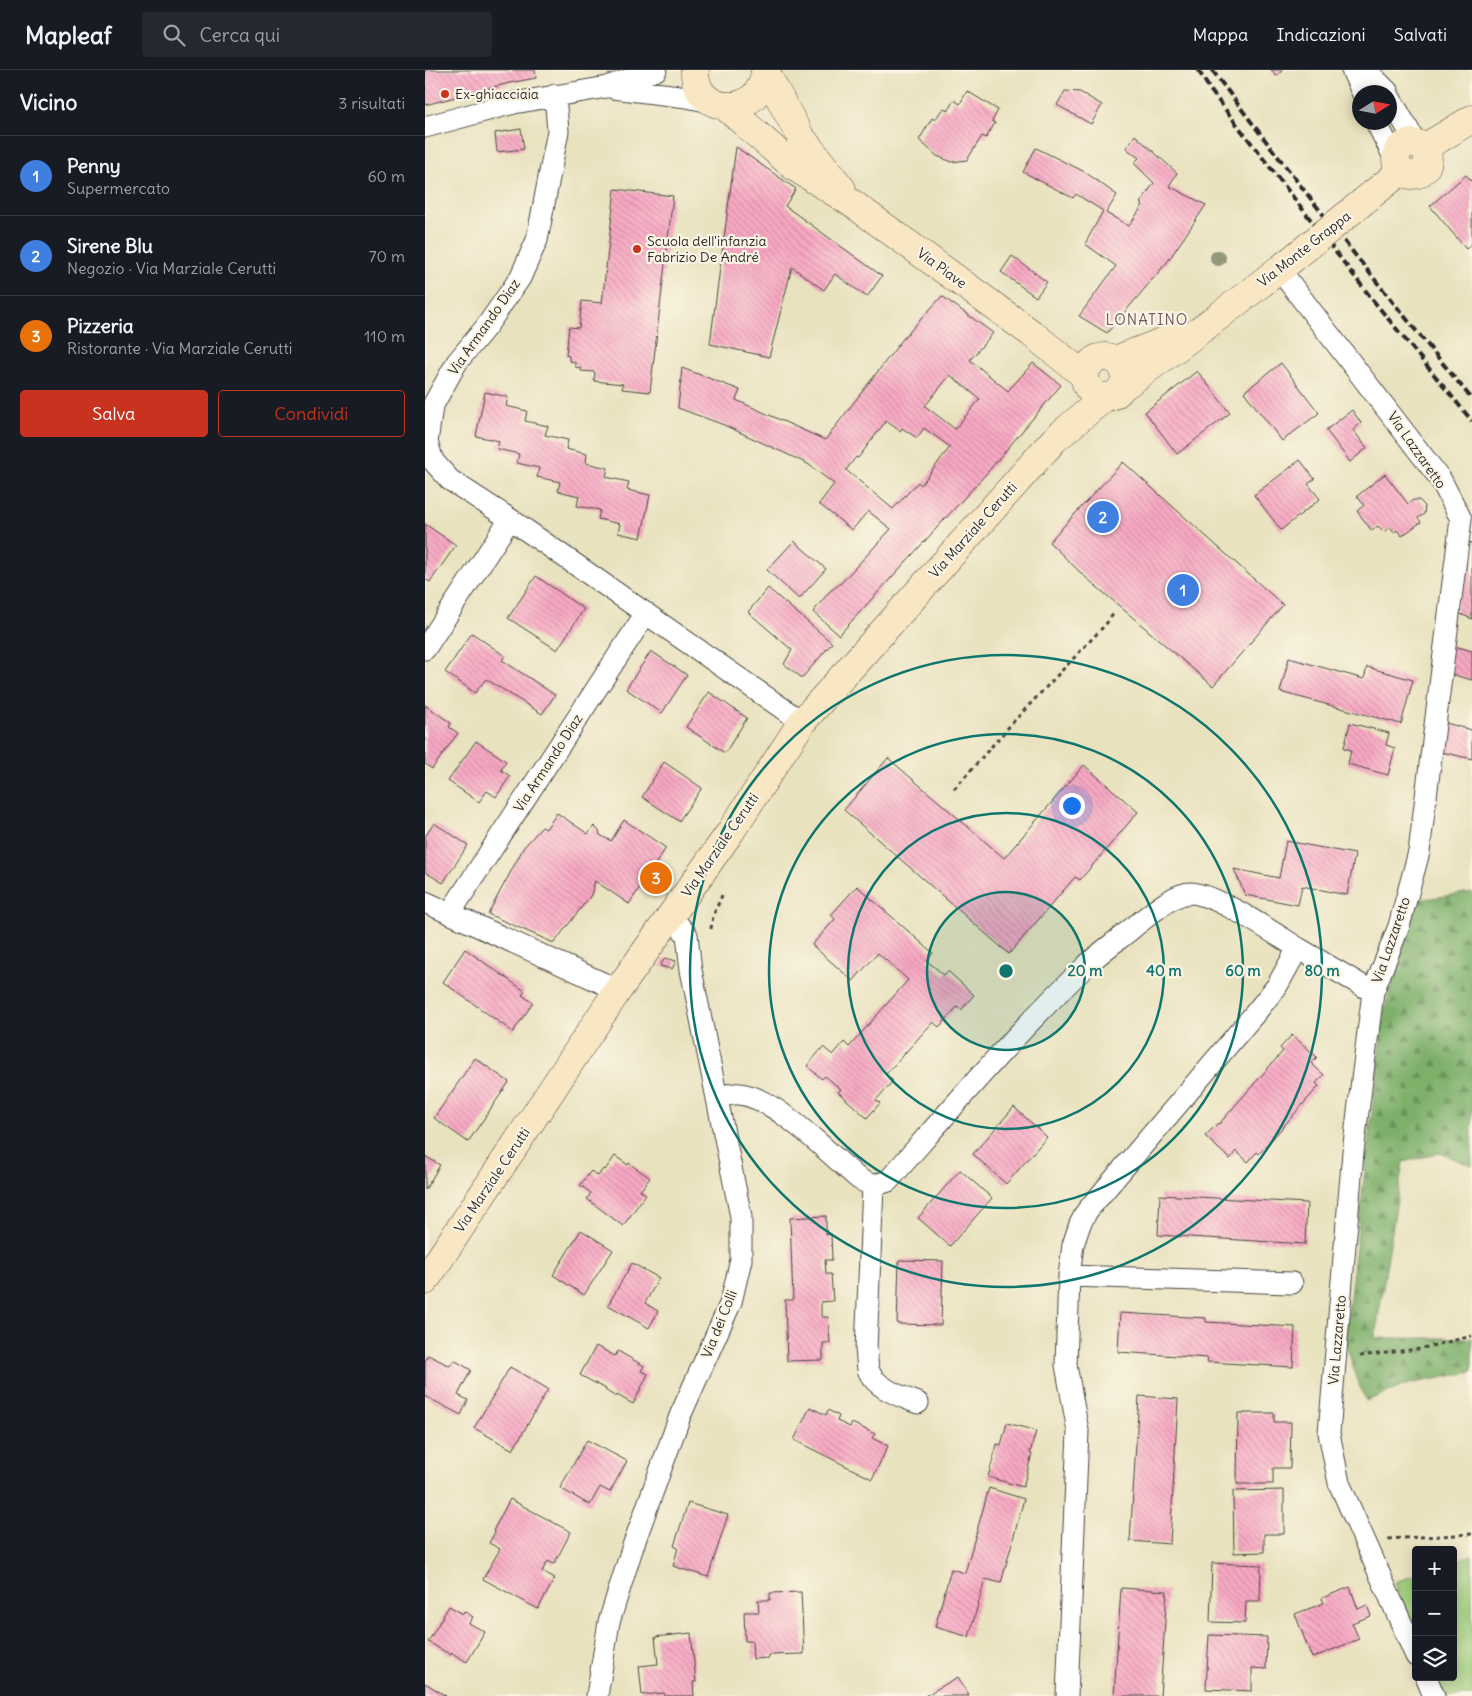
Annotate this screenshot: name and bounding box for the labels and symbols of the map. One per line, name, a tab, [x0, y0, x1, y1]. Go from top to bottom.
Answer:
place label: Ex-ghiacciaia	[455, 85, 539, 103]
north arrow	[1352, 85, 1397, 130]
marker: Ex-ghiacciaia	[439, 88, 451, 100]
street label: Via Monte Grappa	[1254, 207, 1354, 291]
place label: Scuola dell'infanzia Fabrizio De André	[647, 232, 766, 266]
marker: Scuola dell'infanzia Fabrizio De André	[631, 243, 643, 255]
street label: Via Piave	[914, 244, 970, 292]
street label: Via Armando Diaz	[444, 275, 524, 379]
district label: LONATINO	[1106, 310, 1188, 329]
street label: Via Lazzaretto	[1384, 408, 1450, 492]
street label: Via Marziale Cerutti	[925, 478, 1021, 582]
pin: 2	[1087, 498, 1119, 536]
pin: 1	[1167, 571, 1199, 609]
street label: Via Armando Diaz	[510, 710, 587, 815]
street label: Via Marziale Cerutti	[677, 790, 763, 900]
your location	[1059, 793, 1085, 819]
pin: 3	[640, 859, 672, 897]
street label: Via Lazzaretto	[1368, 894, 1414, 986]
text: 20 m	[1068, 961, 1102, 980]
text: 40 m	[1146, 961, 1182, 980]
text: 60 m	[1225, 961, 1261, 980]
text: 80 m	[1304, 961, 1340, 980]
centre of rings	[997, 962, 1015, 980]
street label: Via Marziale Cerutti	[450, 1124, 534, 1236]
street label: Via dei Colli	[697, 1287, 741, 1361]
street label: Via Lazzaretto	[1324, 1294, 1350, 1386]

